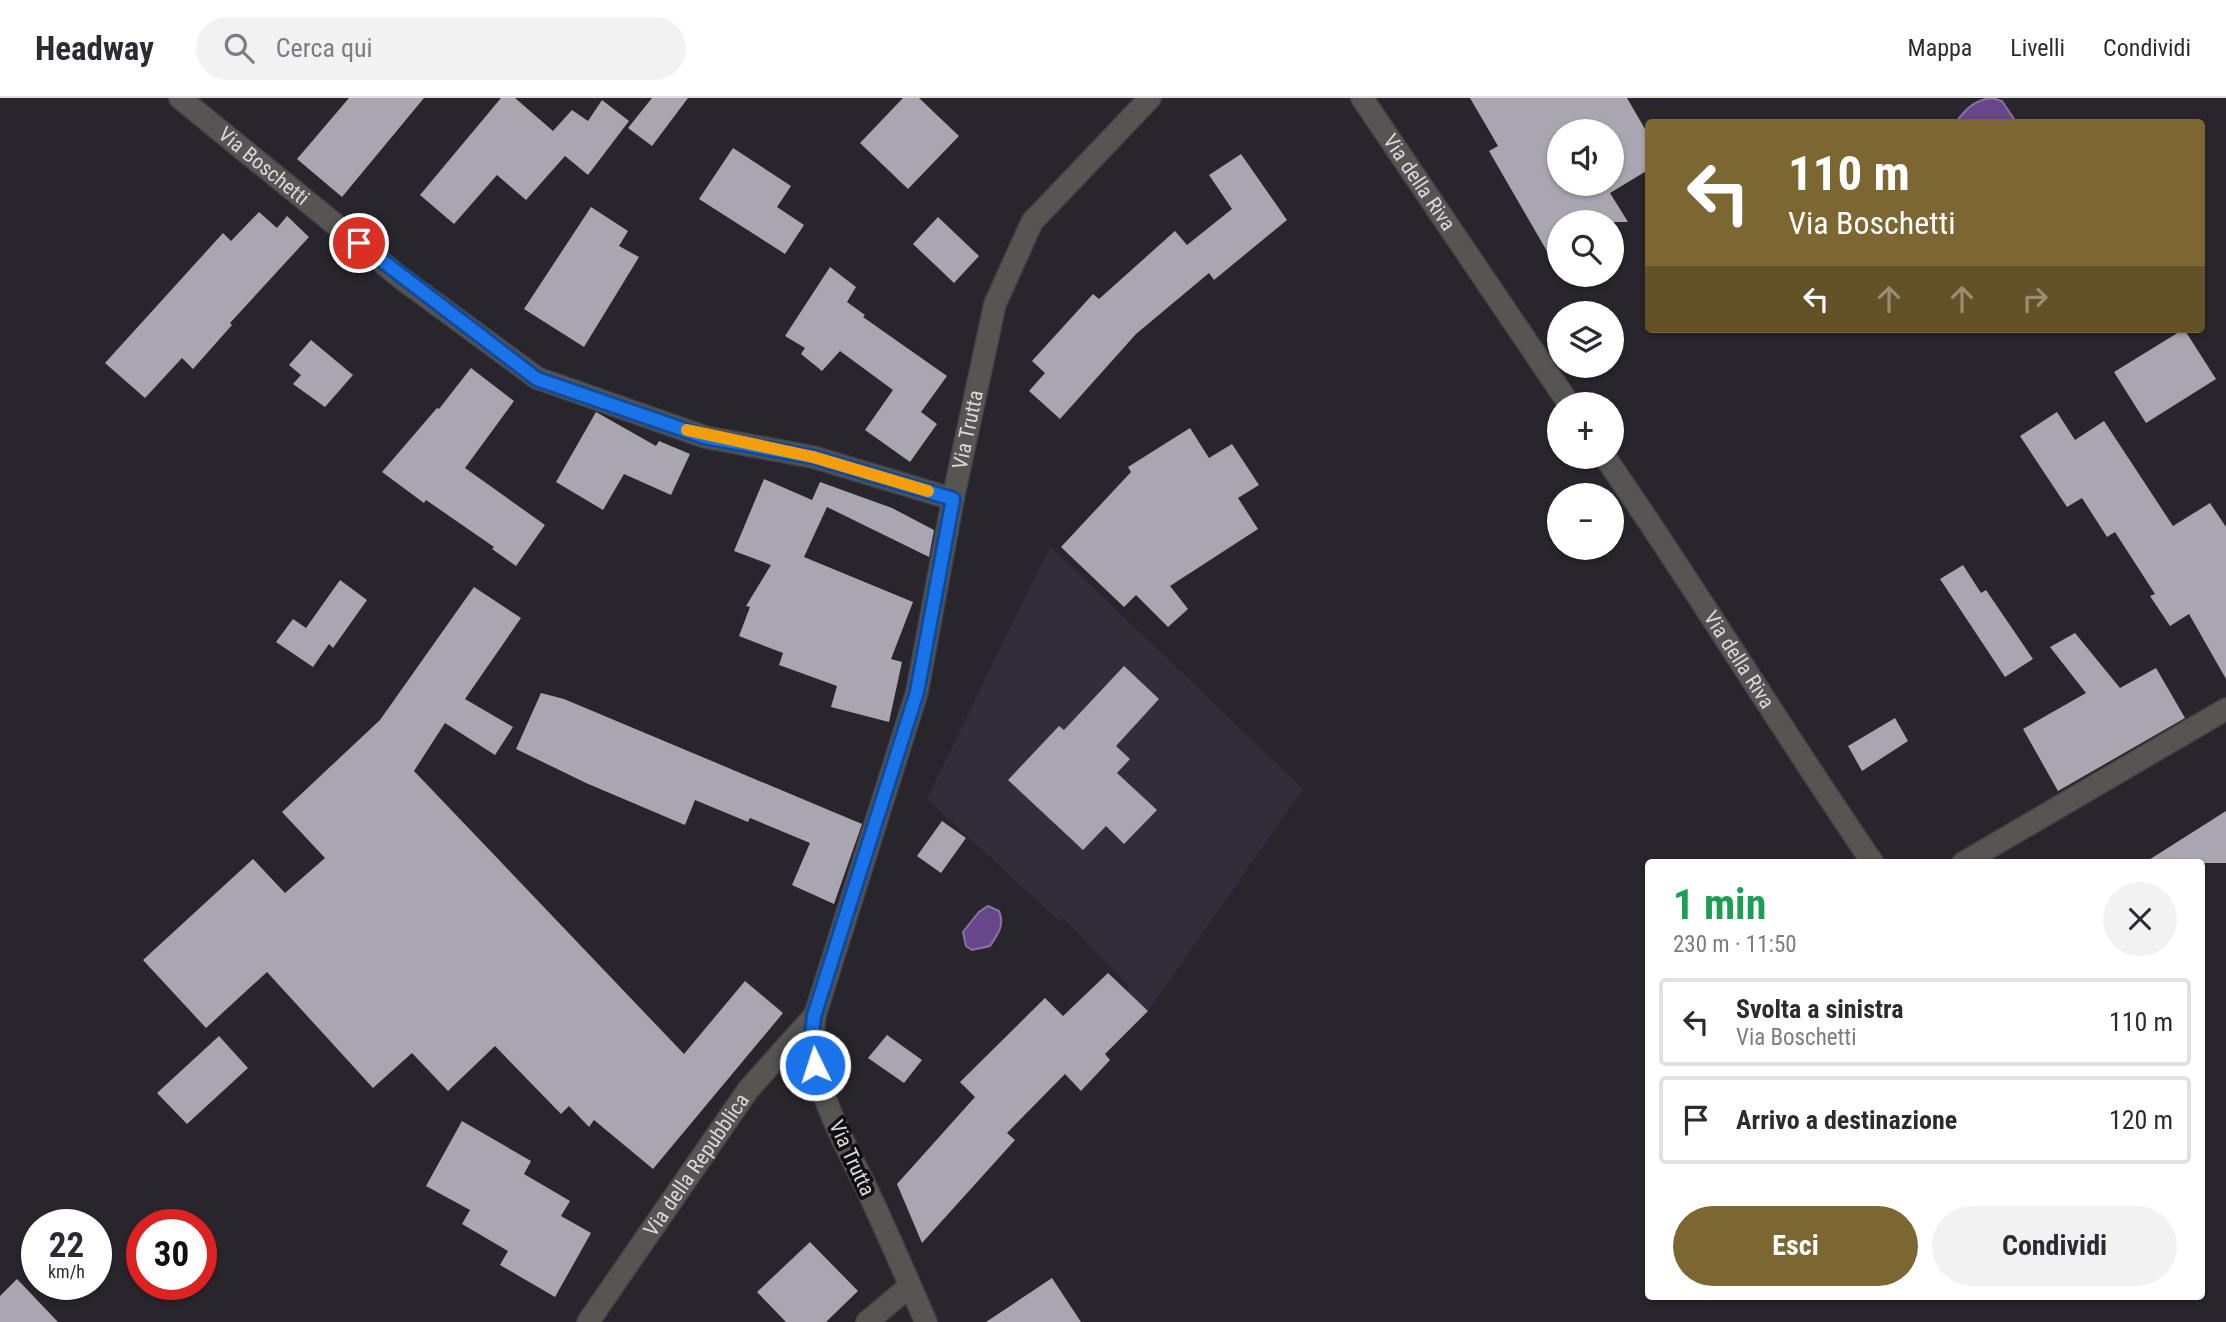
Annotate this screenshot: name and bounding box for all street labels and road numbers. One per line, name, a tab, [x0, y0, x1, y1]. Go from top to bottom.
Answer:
street label: Via Boschetti	[213, 122, 314, 210]
street label: Via della Riva	[1378, 130, 1460, 235]
street label: Via Trutta	[948, 388, 988, 472]
street label: Via della Riva	[1699, 606, 1779, 713]
street label: Via della Repubblica	[639, 1089, 754, 1241]
street label: Via Trutta	[824, 1117, 880, 1199]

